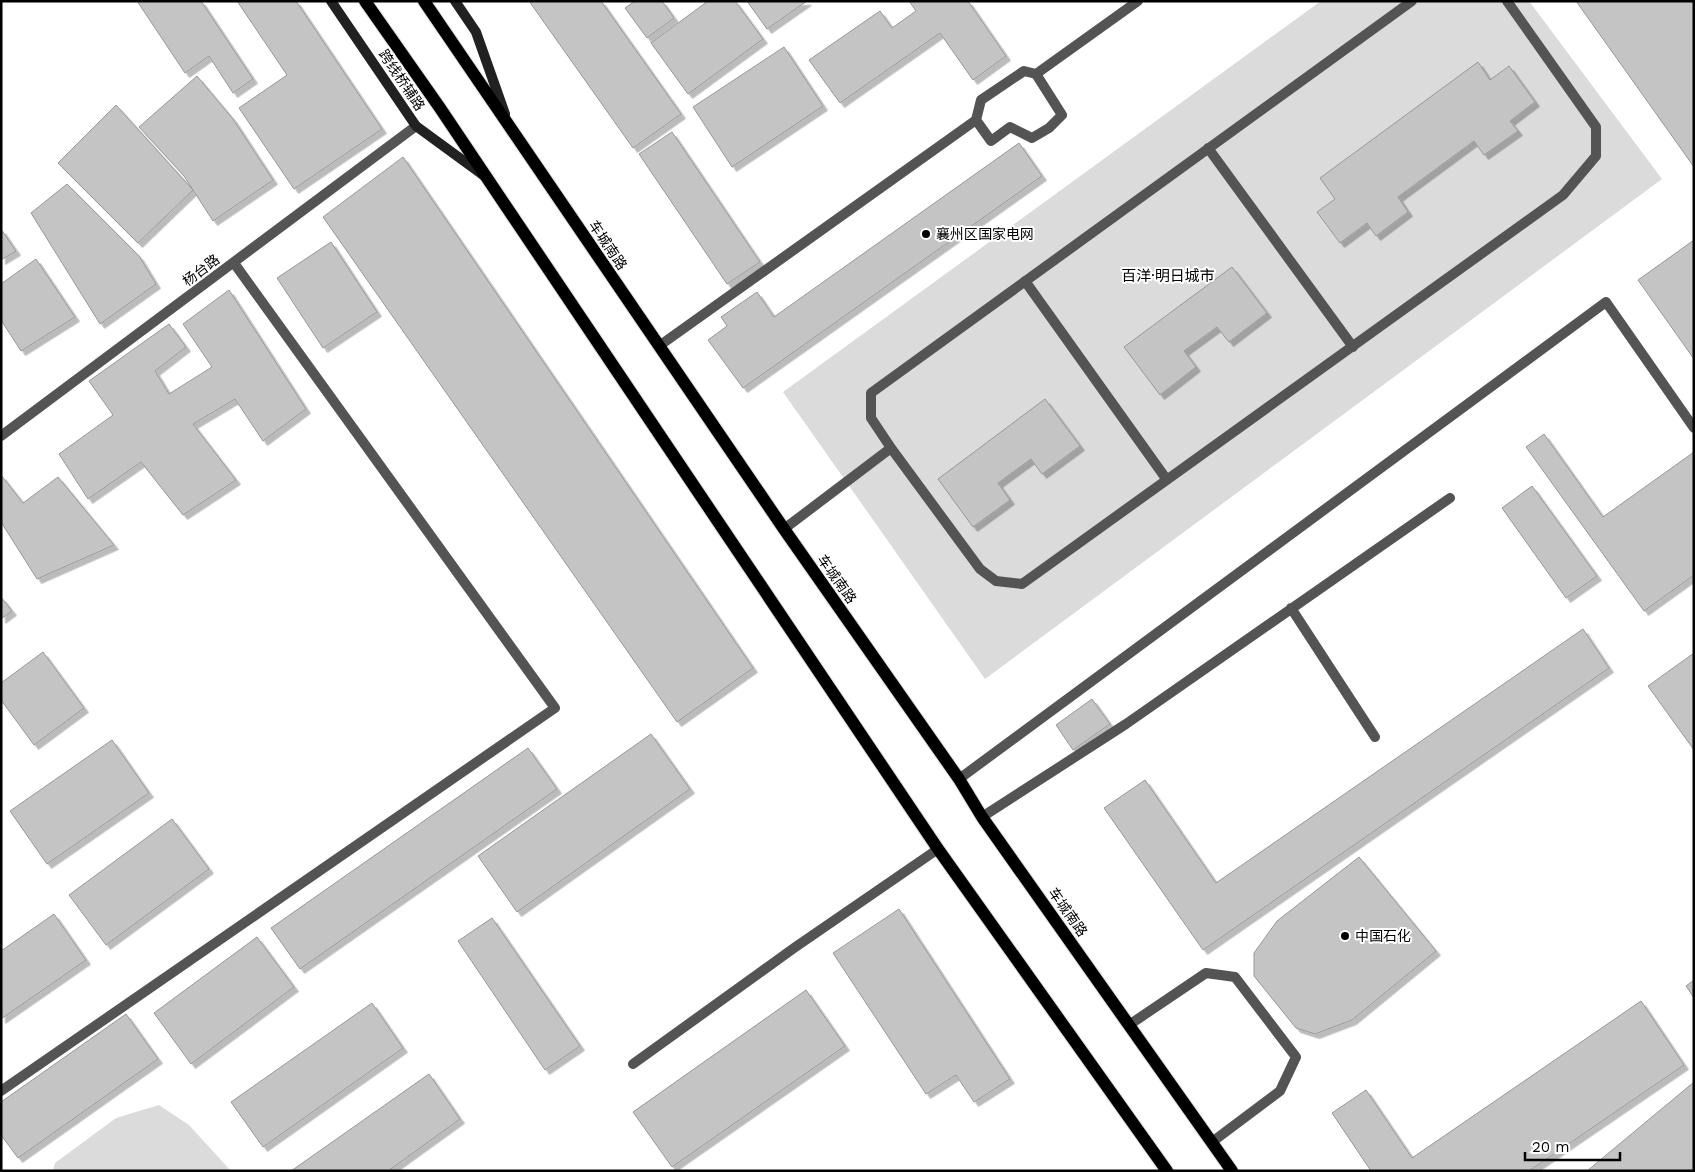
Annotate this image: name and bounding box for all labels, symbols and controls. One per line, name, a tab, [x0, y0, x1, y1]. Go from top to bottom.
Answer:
street label: 跨线桥辅路	[376, 47, 428, 113]
street label: 车城南路	[586, 217, 630, 273]
place label: 襄州区国家电网	[936, 226, 1034, 242]
marker: 襄州区国家电网	[920, 228, 932, 240]
street label: 杨台路	[179, 251, 223, 289]
district label: 百洋·明日城市	[1121, 267, 1215, 285]
street label: 车城南路	[814, 551, 860, 607]
street label: 车城南路	[1045, 884, 1091, 940]
place label: 中国石化	[1355, 928, 1411, 944]
marker: 中国石化	[1339, 930, 1351, 942]
scale bar	[1525, 1130, 1620, 1162]
text: 20 m	[1532, 1138, 1570, 1156]

